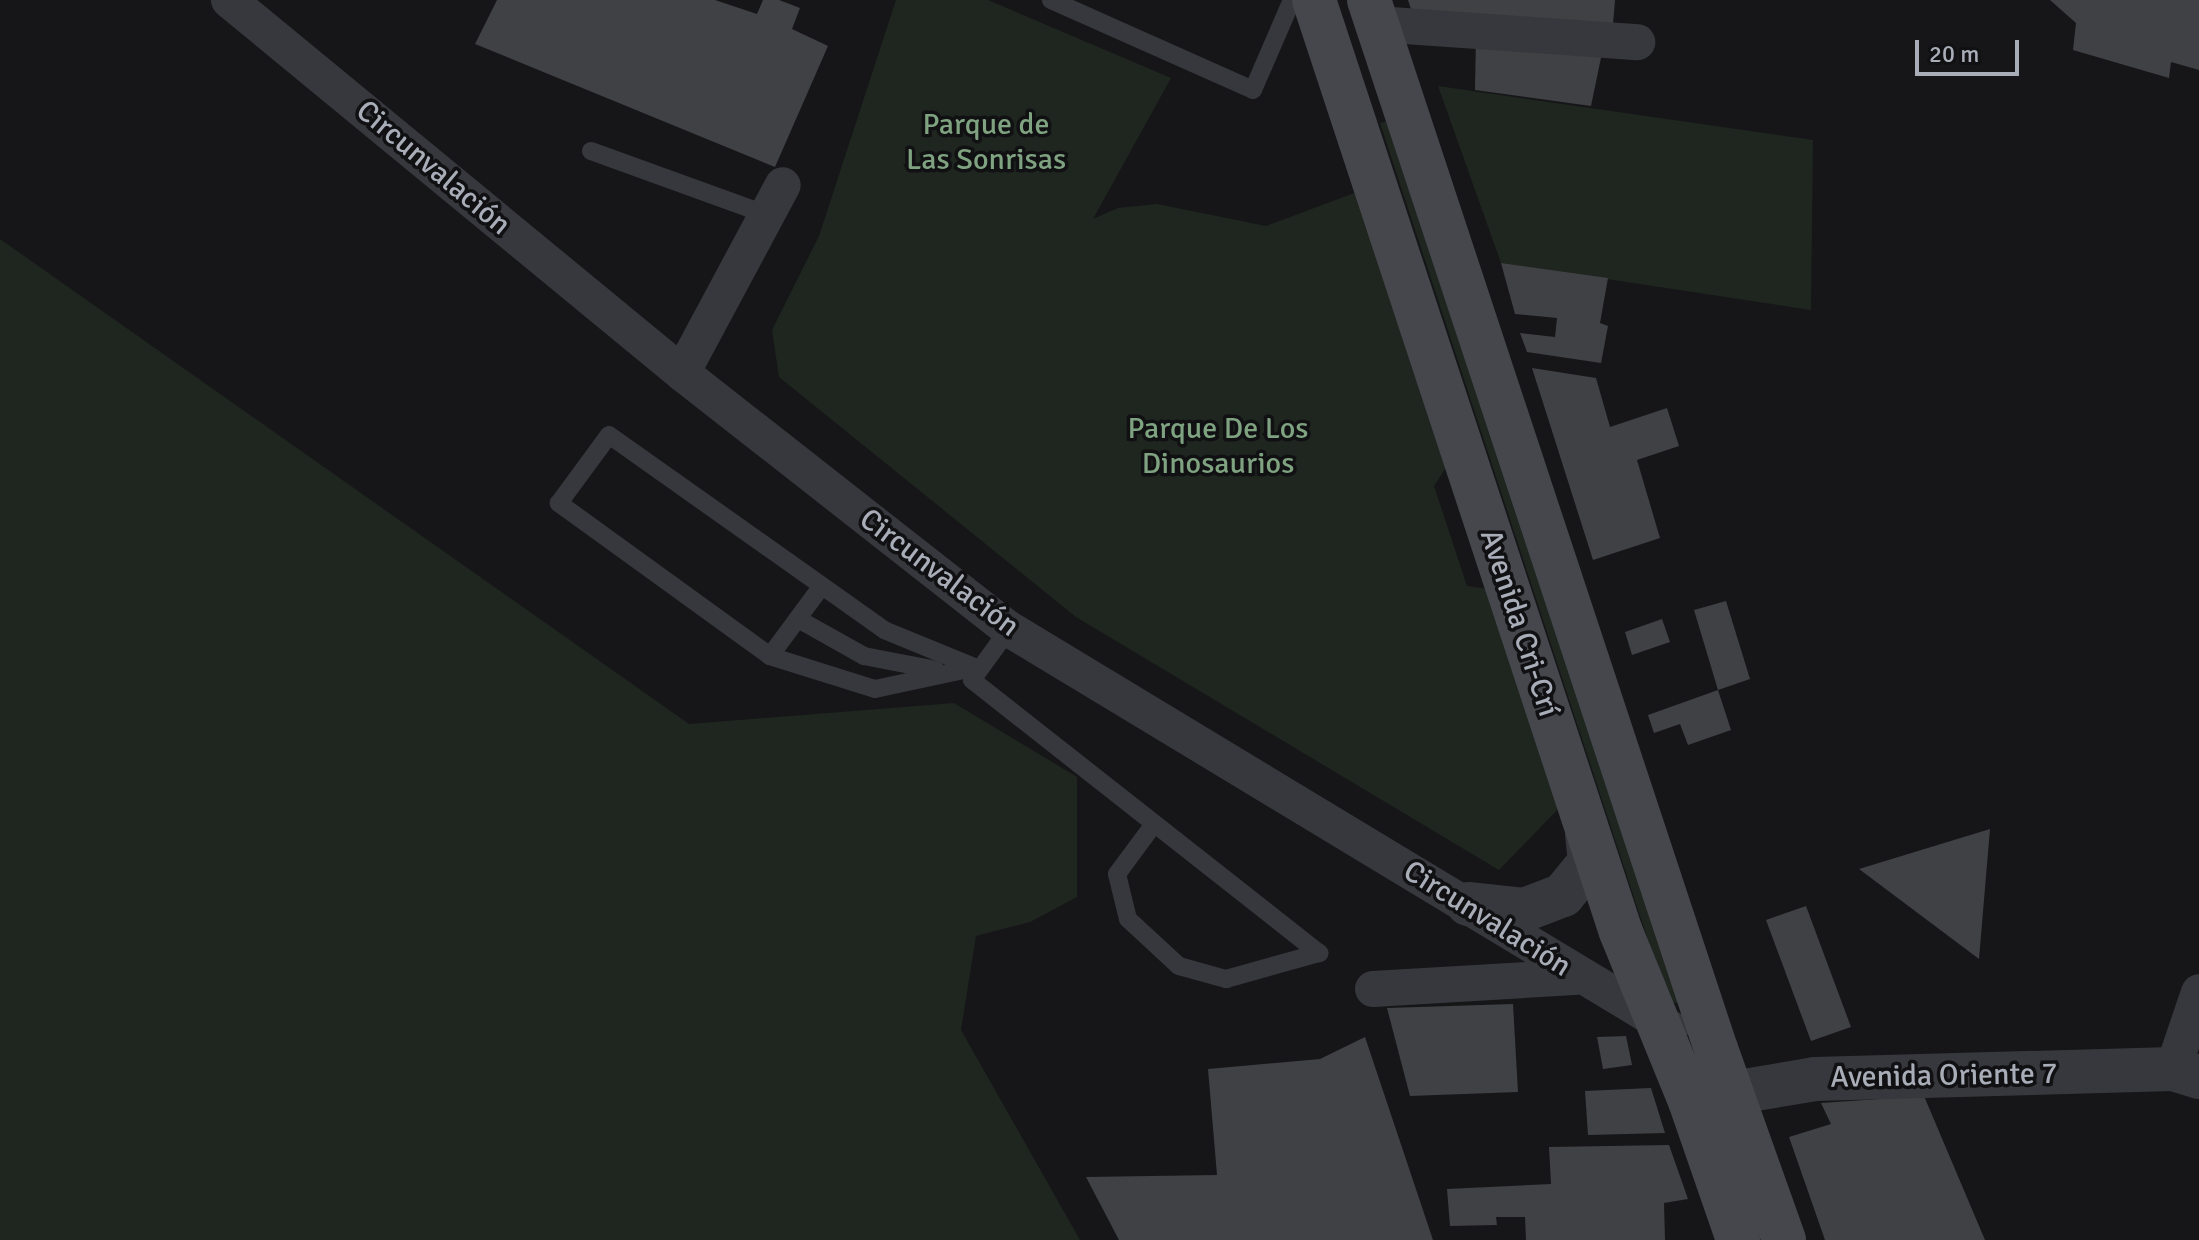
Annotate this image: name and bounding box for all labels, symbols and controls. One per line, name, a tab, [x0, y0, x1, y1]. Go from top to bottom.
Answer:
scale bar	[1919, 24, 2023, 74]
text: 20 m	[1929, 39, 1979, 69]
street label: Circunvalación	[348, 93, 518, 243]
park label: Parque de Las Sonrisas	[906, 107, 1066, 178]
park label: Parque De Los Dinosaurios	[1128, 411, 1308, 482]
street label: Circunvalación	[852, 501, 1026, 645]
street label: Avenida Cri-Crí	[1472, 525, 1566, 721]
street label: Circunvalación	[1397, 853, 1577, 985]
street label: Avenida Oriente 7	[1830, 1056, 2058, 1096]

